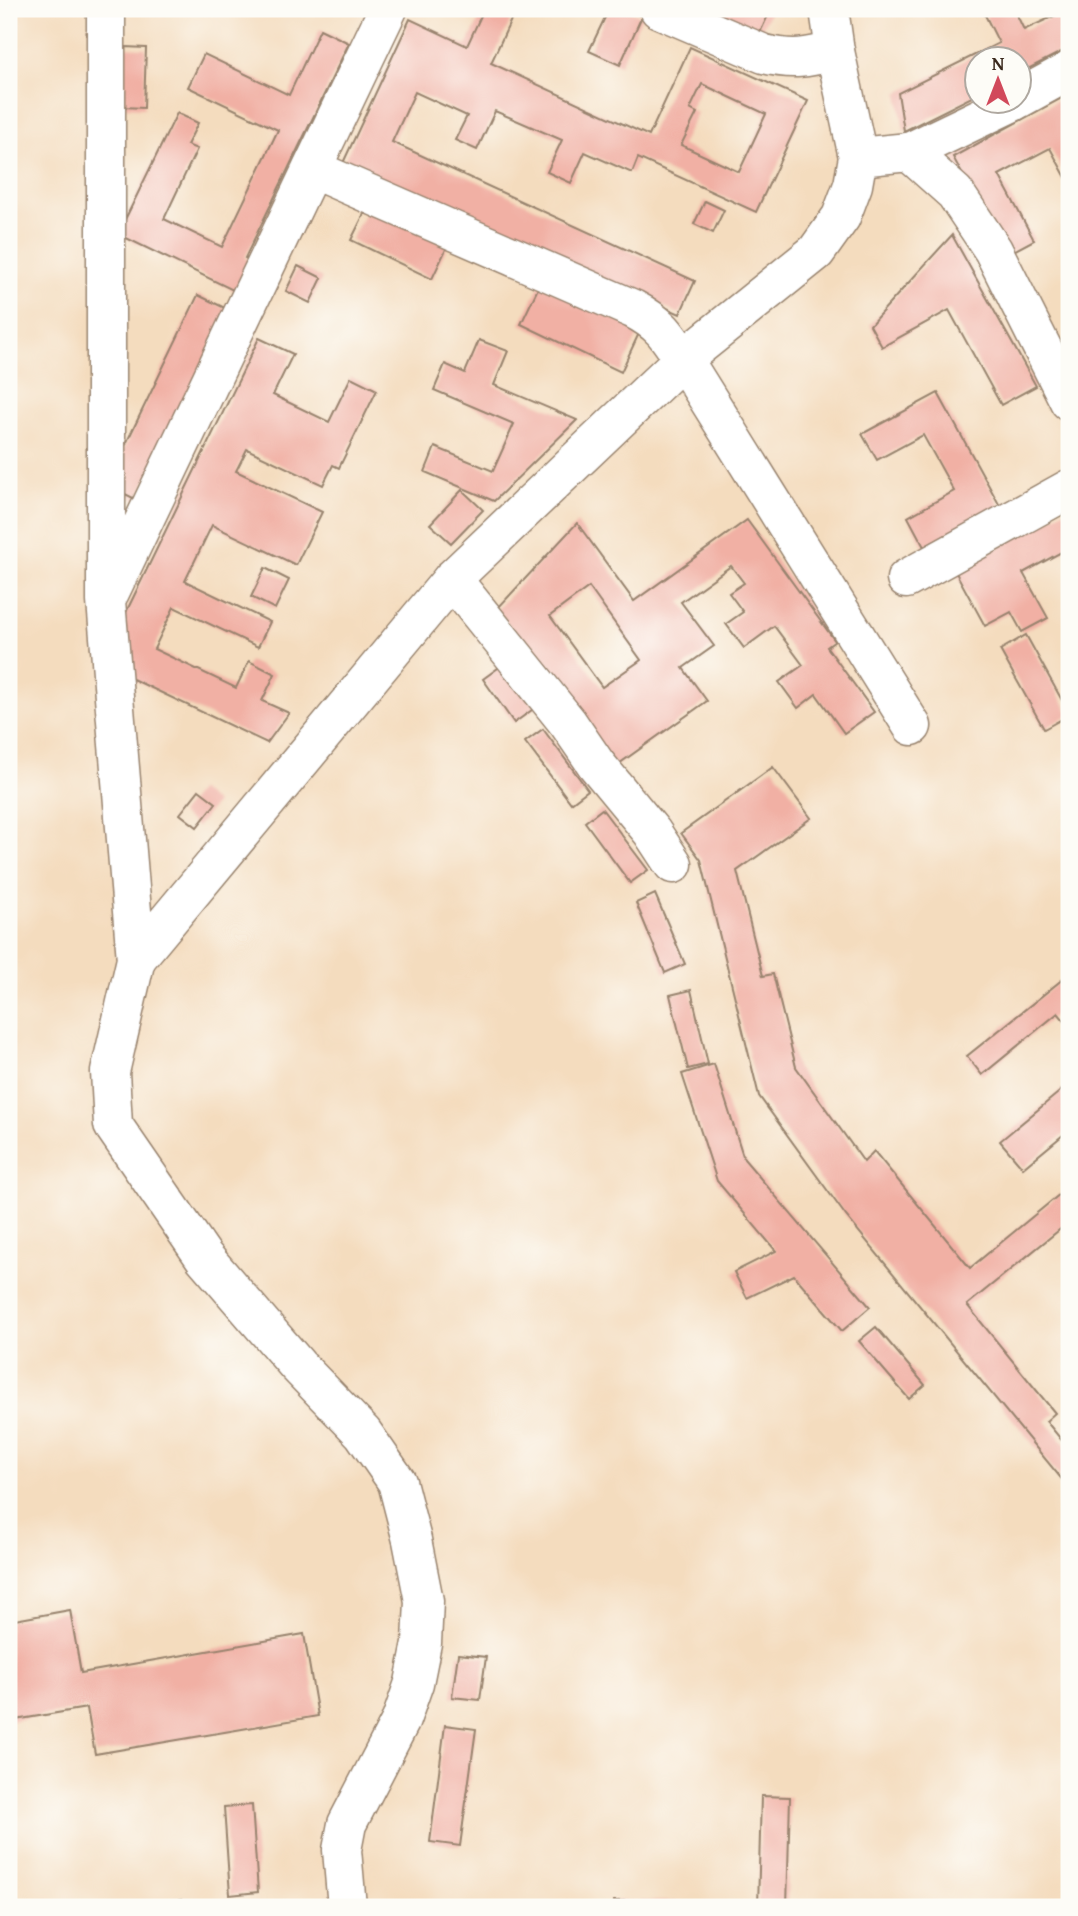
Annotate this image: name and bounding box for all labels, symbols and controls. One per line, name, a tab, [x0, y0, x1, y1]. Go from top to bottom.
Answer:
north arrow	[962, 46, 1032, 116]
text: N	[992, 49, 1005, 77]

